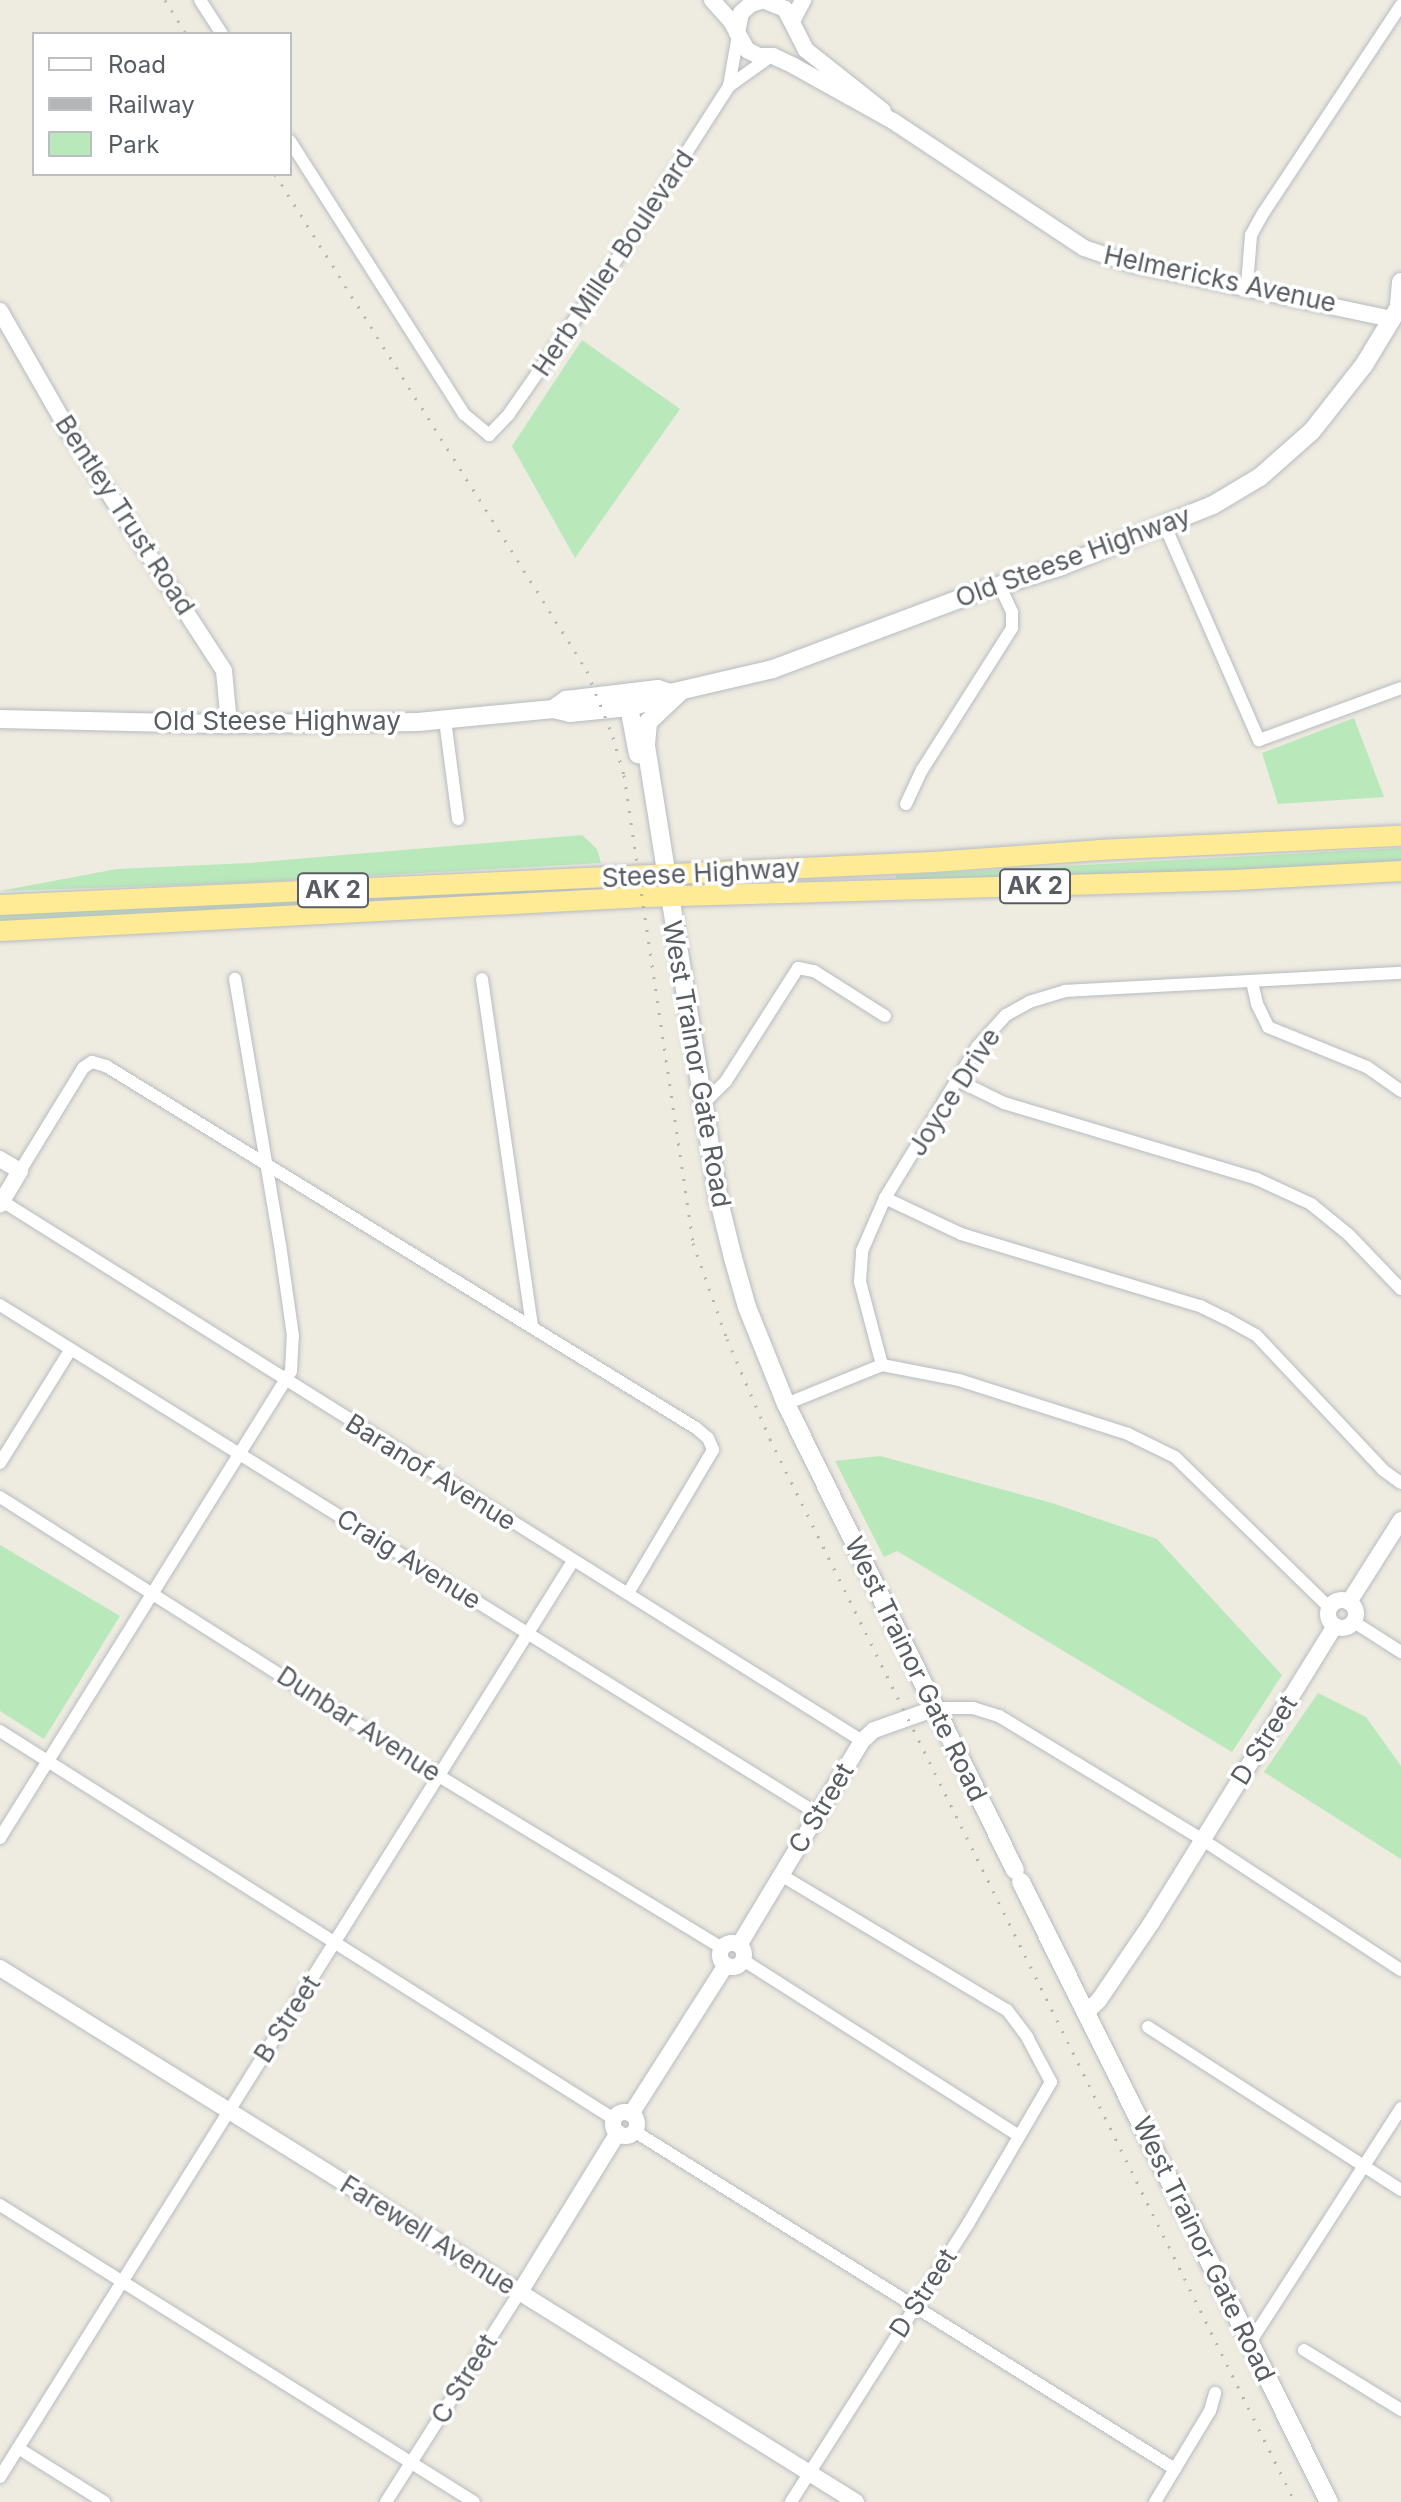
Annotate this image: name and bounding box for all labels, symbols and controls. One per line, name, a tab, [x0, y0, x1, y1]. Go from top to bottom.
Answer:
legend	[32, 32, 292, 176]
text: Road	[108, 50, 166, 79]
text: Railway	[108, 90, 195, 119]
text: Park	[108, 130, 159, 159]
street label: Herb Miller Boulevard	[526, 144, 700, 382]
street label: Helmericks Avenue	[1101, 239, 1339, 319]
street label: Bentley Trust Road	[49, 409, 201, 621]
street label: Old Steese Highway	[951, 500, 1195, 614]
street label: Old Steese Highway	[153, 705, 401, 737]
street label: Steese Highway	[601, 852, 801, 894]
road number: AK 2	[999, 866, 1071, 906]
road number: AK 2	[297, 870, 369, 910]
street label: West Trainor Gate Road	[656, 918, 738, 1210]
street label: Joyce Drive	[901, 1022, 1007, 1162]
street label: Baranof Avenue	[340, 1407, 522, 1537]
street label: Craig Avenue	[331, 1502, 487, 1616]
street label: West Trainor Gate Road	[838, 1532, 994, 1806]
street label: Dunbar Avenue	[271, 1660, 447, 1788]
street label: D Street	[1224, 1690, 1304, 1790]
street label: C Street	[782, 1757, 860, 1859]
street label: B Street	[247, 1970, 327, 2068]
street label: West Trainor Gate Road	[1126, 2112, 1282, 2386]
street label: Farewell Avenue	[335, 2169, 521, 2301]
street label: D Street	[883, 2243, 963, 2343]
street label: C Street	[424, 2328, 504, 2430]

